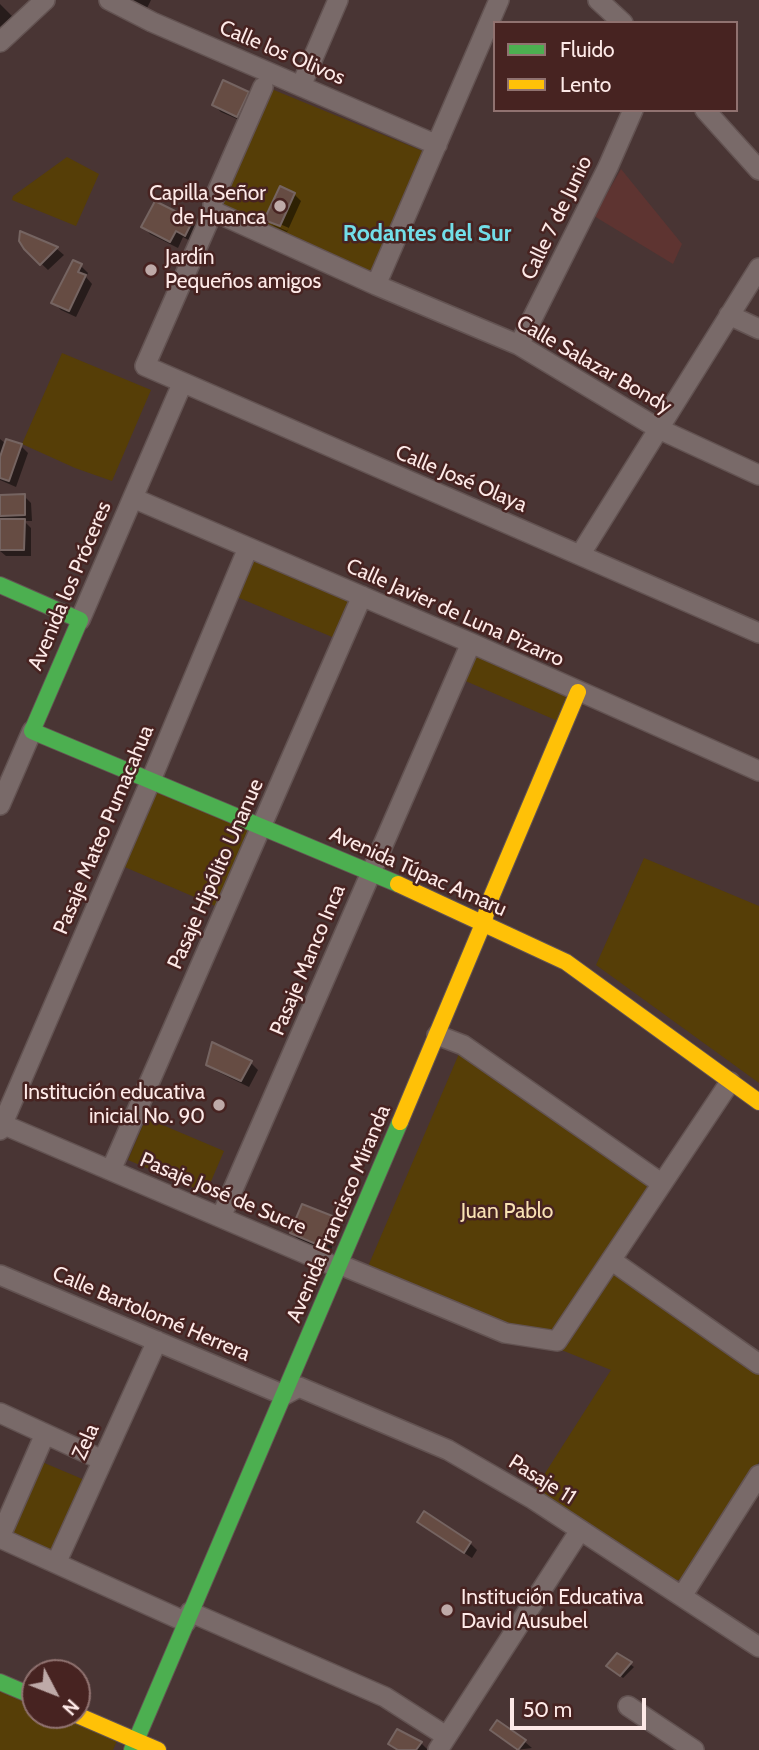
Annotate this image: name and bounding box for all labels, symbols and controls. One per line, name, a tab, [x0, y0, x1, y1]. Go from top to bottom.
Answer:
street label: Calle los Olivos	[215, 15, 349, 91]
legend	[493, 21, 738, 112]
text: Fluido	[560, 37, 615, 62]
text: Lento	[560, 72, 611, 97]
street label: Calle 7 de Junio	[516, 152, 598, 284]
place label: Capilla Señor de Huanca	[149, 181, 266, 231]
marker: Capilla Señor de Huanca	[272, 198, 288, 214]
district label: Rodantes del Sur	[343, 220, 511, 248]
place label: Jardín Pequeños amigos	[165, 245, 321, 295]
marker: Jardín Pequeños amigos	[143, 262, 159, 278]
street label: Calle Salazar Bondy	[512, 310, 676, 420]
street label: Calle José Olaya	[392, 440, 530, 518]
street label: Avenida los Próceres	[23, 498, 117, 674]
street label: Calle Javier de Luna Pizarro	[342, 554, 568, 672]
street label: Pasaje Mateo Pumacahua	[48, 722, 160, 938]
street label: Pasaje Hipólito Unanue	[163, 775, 269, 973]
street label: Avenida Túpac Amaru	[326, 822, 510, 922]
street label: Pasaje Manco Inca	[265, 881, 351, 1039]
place label: Institución educativa inicial No. 90	[23, 1080, 205, 1130]
marker: Institución educativa inicial No. 90	[211, 1097, 227, 1113]
street label: Avenida Francisco Miranda	[282, 1101, 396, 1327]
street label: Pasaje José de Sucre	[136, 1148, 310, 1240]
park label: Juan Pablo	[461, 1199, 553, 1225]
street label: Calle Bartolomé Herrera	[49, 1261, 253, 1367]
street label: Zela	[67, 1420, 105, 1464]
street label: Pasaje 11	[504, 1450, 580, 1510]
place label: Institución Educativa David Ausubel	[461, 1585, 643, 1635]
marker: Institución Educativa David Ausubel	[439, 1602, 455, 1618]
north arrow	[21, 1659, 91, 1729]
scale bar	[514, 1684, 650, 1728]
text: N	[57, 1694, 84, 1720]
text: 50 m	[523, 1697, 572, 1722]

